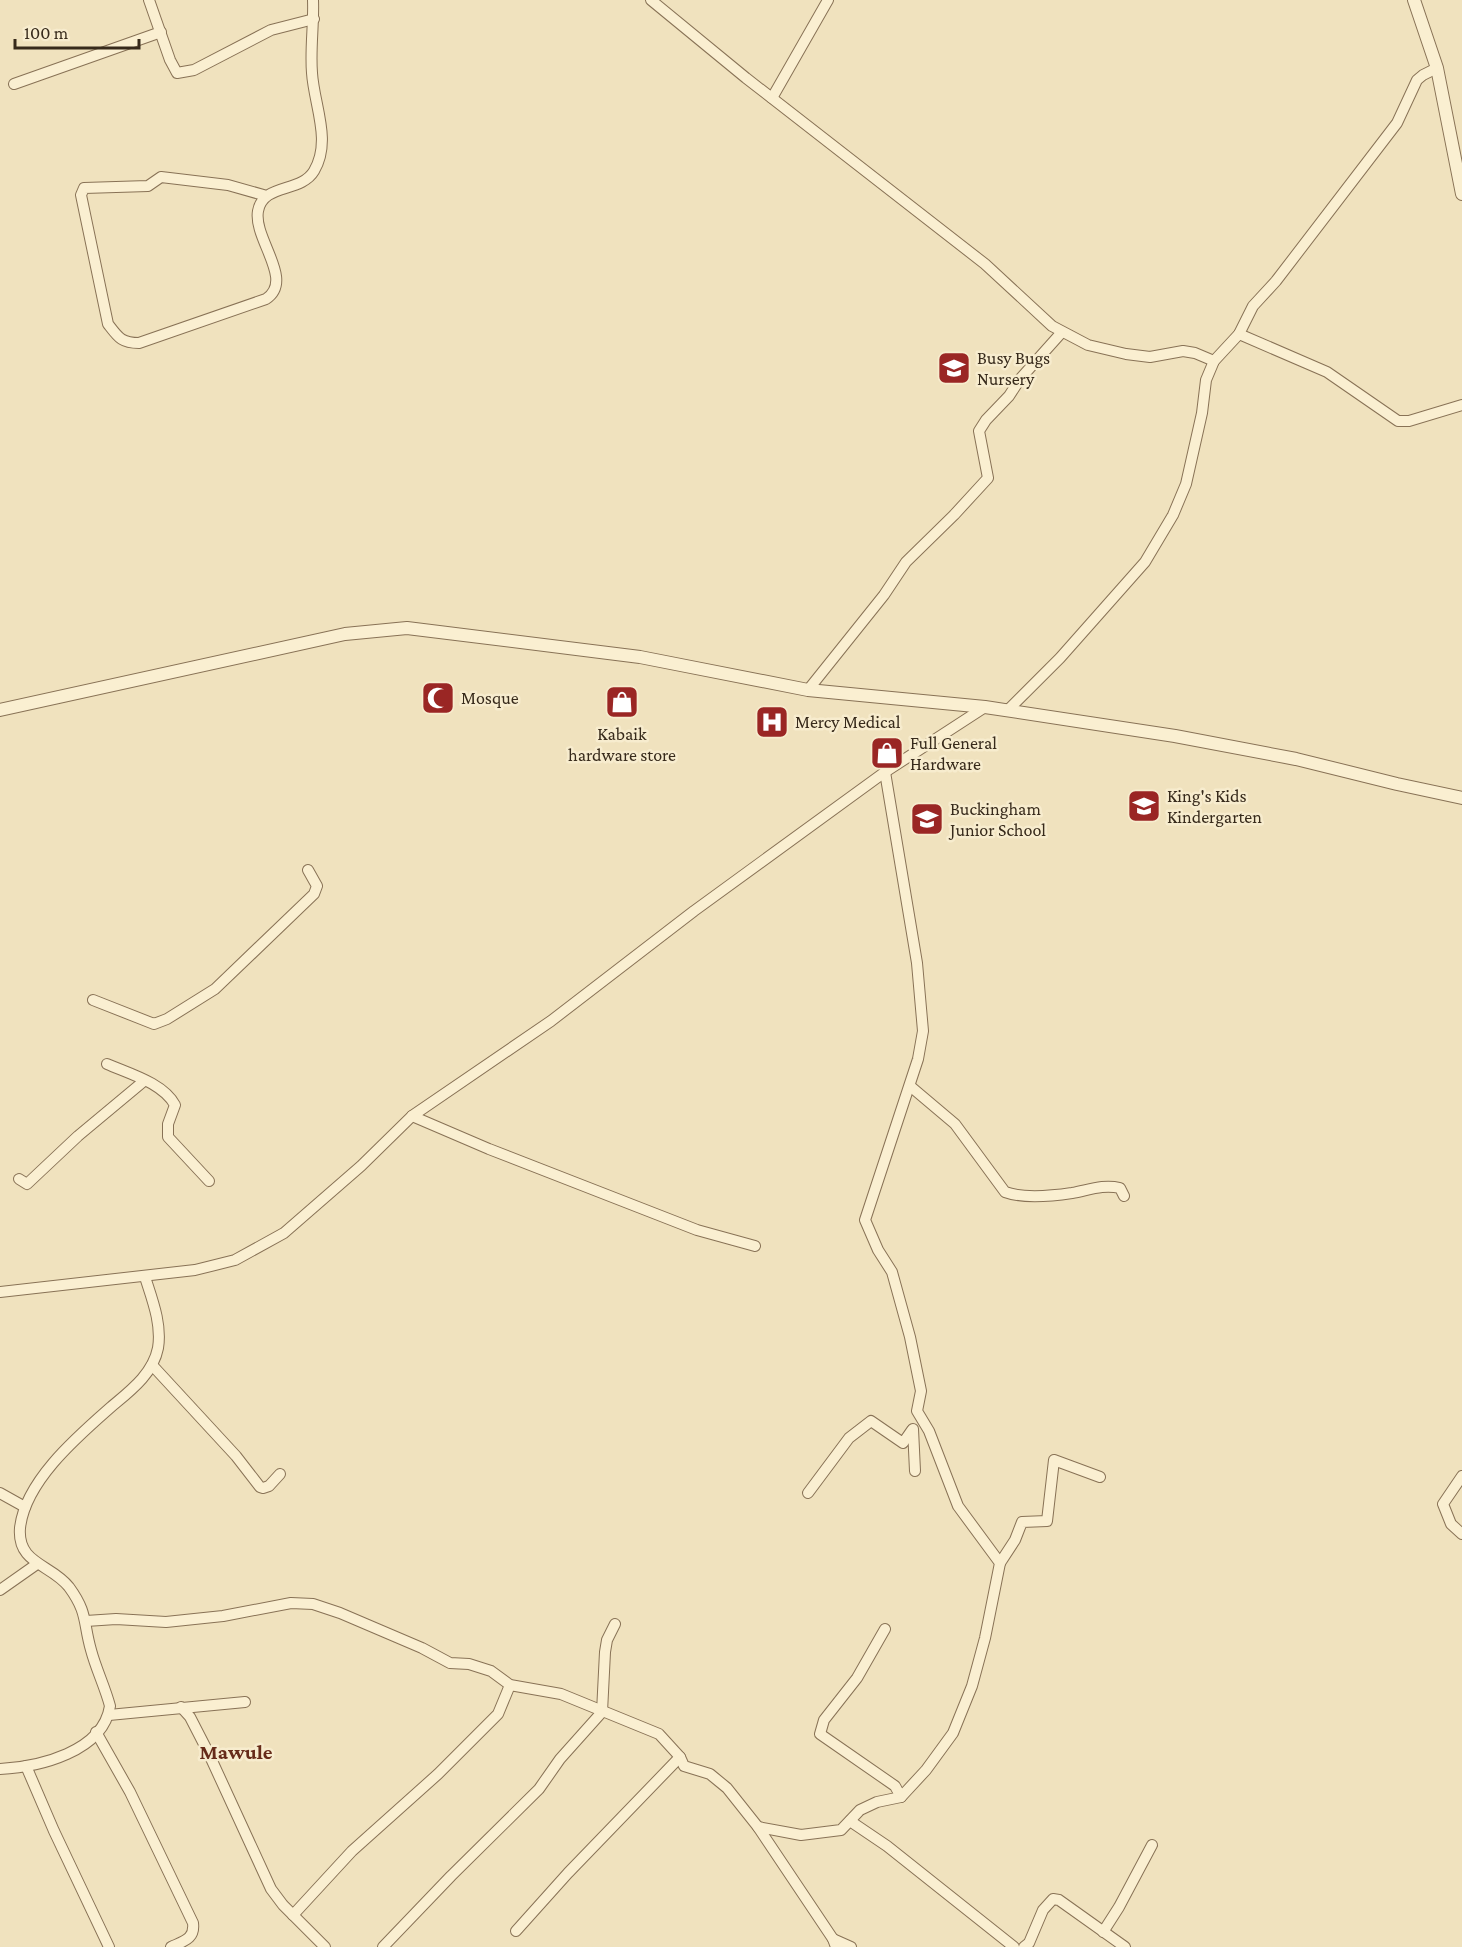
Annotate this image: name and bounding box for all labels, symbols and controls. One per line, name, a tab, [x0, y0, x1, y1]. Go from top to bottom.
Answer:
scale bar	[15, 12, 140, 50]
text: 100 m	[24, 23, 69, 43]
place label: Busy Bugs Nursery	[977, 348, 1050, 389]
school or university icon: Busy Bugs Nursery	[936, 350, 972, 386]
mosque icon: Mosque	[420, 680, 456, 716]
shop icon: Kabaik hardware store	[604, 684, 640, 720]
place label: Mosque	[461, 688, 519, 708]
hospital icon: Mercy Medical	[754, 704, 790, 740]
place label: Mercy Medical	[795, 712, 901, 732]
place label: Kabaik hardware store	[568, 724, 676, 765]
place label: Full General Hardware	[910, 733, 997, 774]
shop icon: Full General Hardware	[869, 735, 905, 771]
place label: King's Kids Kindergarten	[1167, 786, 1262, 827]
school or university icon: King's Kids Kindergarten	[1126, 788, 1162, 824]
place label: Buckingham Junior School	[948, 799, 1046, 840]
school or university icon: Buckingham Junior School	[909, 801, 945, 837]
district label: Mawule	[199, 1740, 273, 1764]

